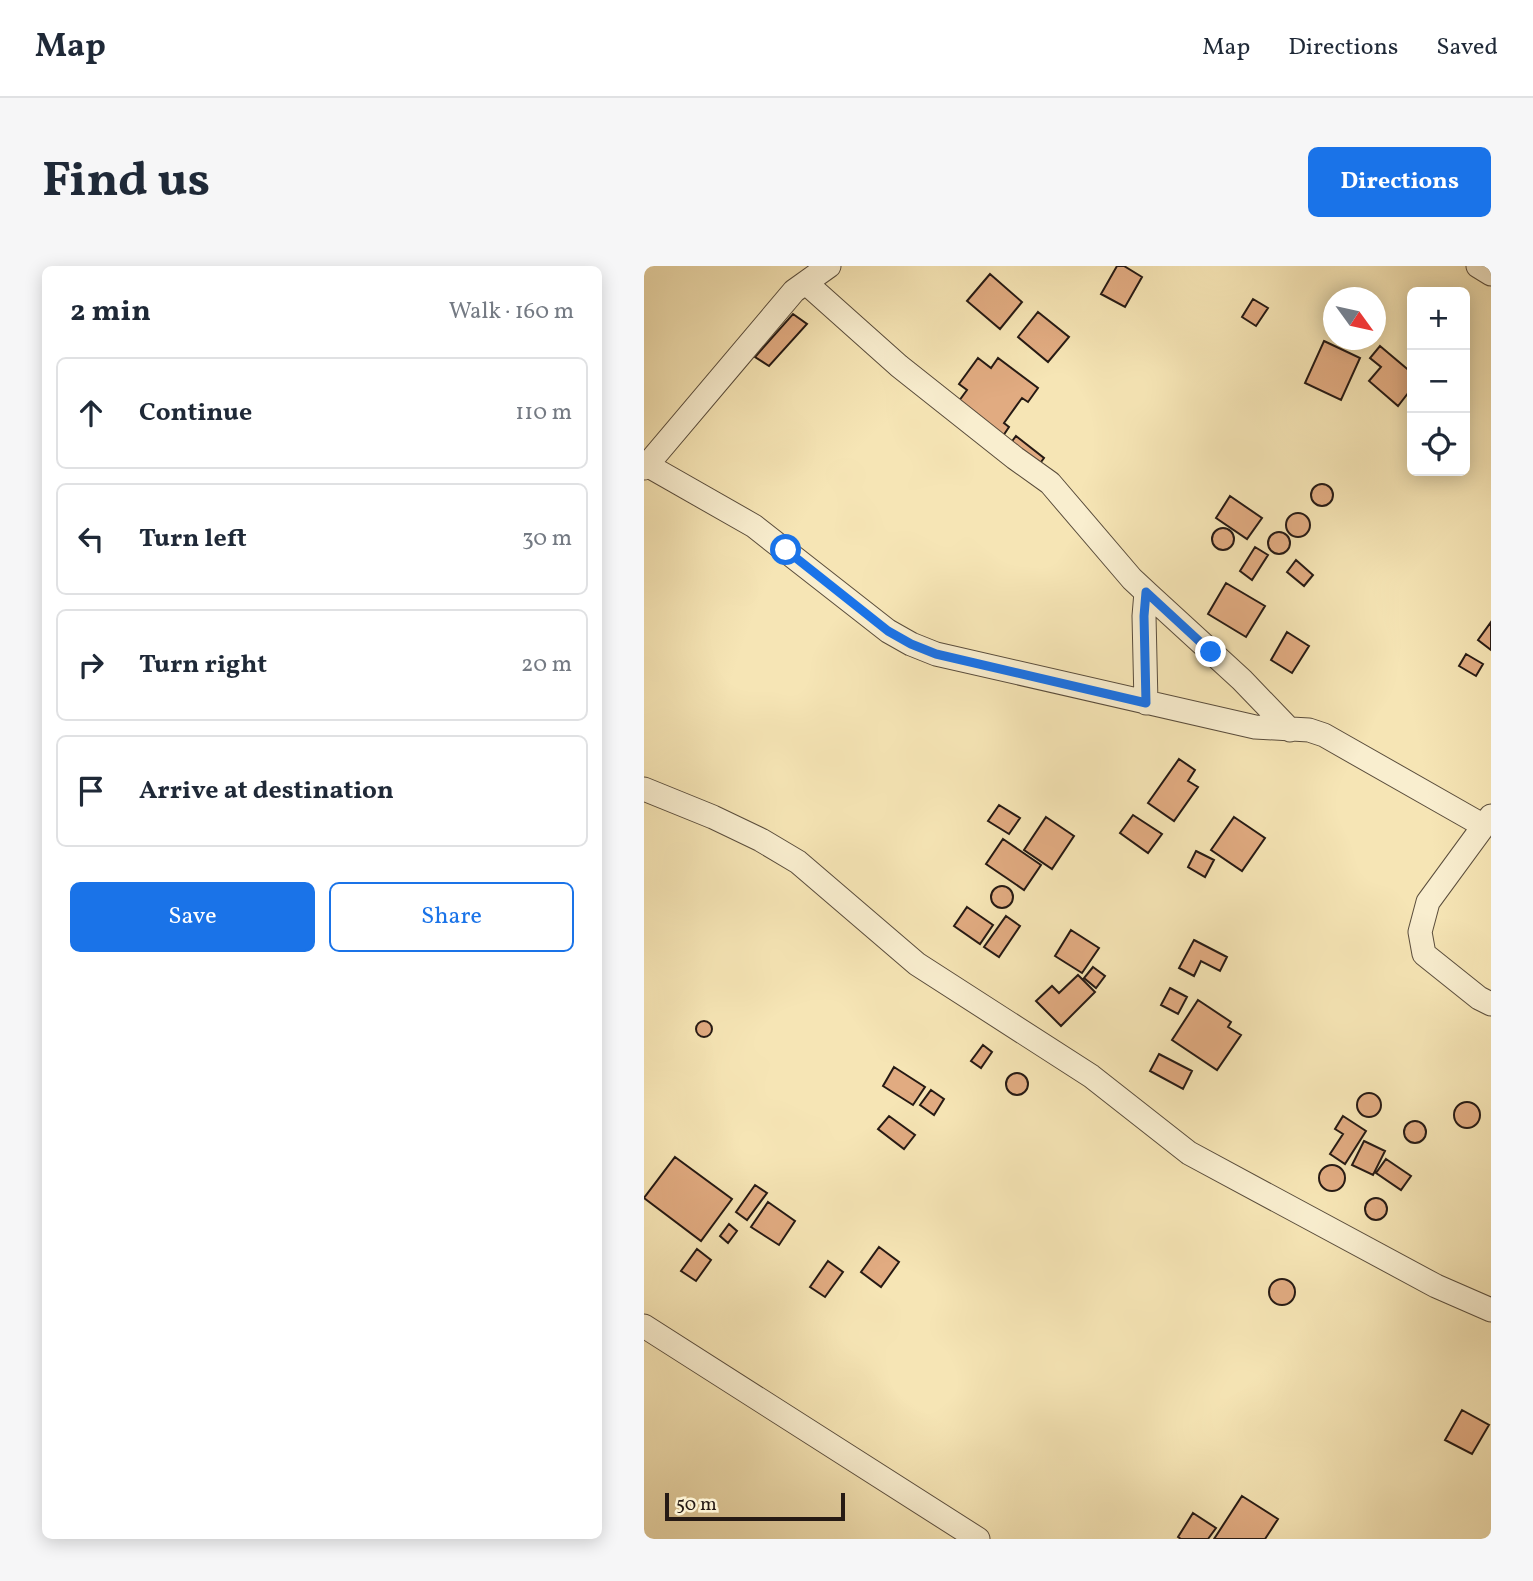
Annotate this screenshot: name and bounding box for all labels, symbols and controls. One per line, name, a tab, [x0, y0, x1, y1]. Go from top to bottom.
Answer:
text: Map	[35, 25, 106, 71]
text: Map	[1202, 31, 1250, 65]
text: Directions	[1288, 31, 1398, 65]
text: Saved	[1436, 31, 1498, 65]
button: Directions	[1308, 147, 1491, 217]
text: Find us	[42, 148, 210, 217]
north arrow	[1323, 287, 1386, 350]
map controls	[1407, 287, 1470, 476]
button: +	[1407, 287, 1470, 350]
text: 2 min	[70, 291, 151, 333]
text: Walk · 160 m	[449, 296, 574, 328]
button: −	[1407, 350, 1470, 413]
icon: ahead	[72, 394, 110, 432]
text: Continue	[139, 395, 252, 431]
text: 110 m	[515, 397, 572, 429]
button: locate	[1407, 413, 1470, 476]
icon: left	[72, 520, 110, 558]
text: Turn left	[139, 521, 247, 557]
text: 30 m	[522, 523, 572, 555]
route start	[770, 534, 801, 565]
route end	[1195, 636, 1226, 667]
icon: right	[72, 646, 110, 684]
text: Turn right	[139, 647, 267, 683]
text: 20 m	[521, 649, 572, 681]
icon: arrive	[72, 772, 110, 810]
text: Arrive at destination	[139, 773, 394, 809]
button: Save	[70, 882, 315, 952]
button: Share	[329, 882, 574, 952]
scale bar	[665, 1490, 845, 1522]
text: 50 m	[676, 1492, 717, 1518]

